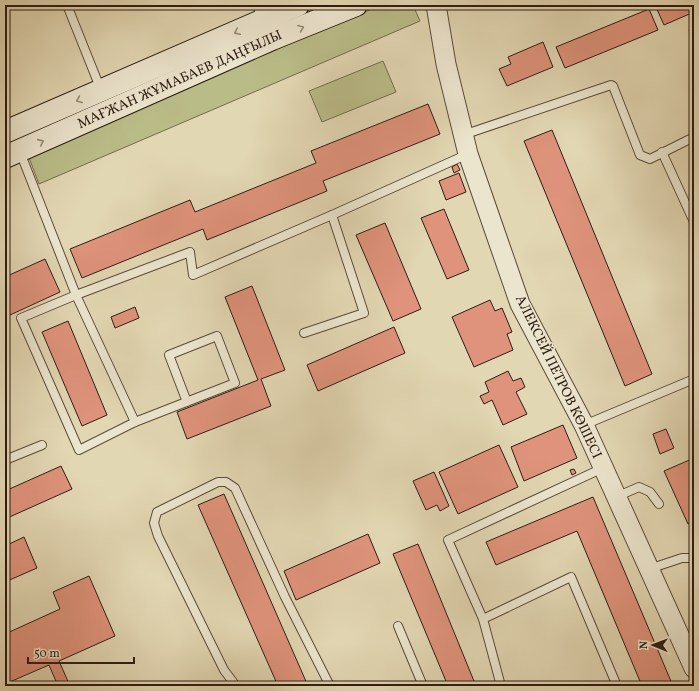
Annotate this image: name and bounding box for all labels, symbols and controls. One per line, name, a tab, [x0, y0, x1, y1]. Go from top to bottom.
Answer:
one-way arrow	[297, 24, 304, 32]
street label: МАҒЖАН ЖҰМАБАЕВ ДАҢҒЫЛЫ	[75, 26, 285, 134]
one-way arrow	[234, 27, 241, 35]
one-way arrow	[76, 96, 83, 104]
one-way arrow	[36, 139, 44, 147]
street label: АЛЕКСЕЙ ПЕТРОВ КӨШЕСІ	[510, 292, 607, 462]
north arrow	[633, 625, 673, 665]
scale bar	[28, 639, 134, 665]
text: N	[637, 641, 652, 649]
text: 50 m	[34, 646, 60, 662]

